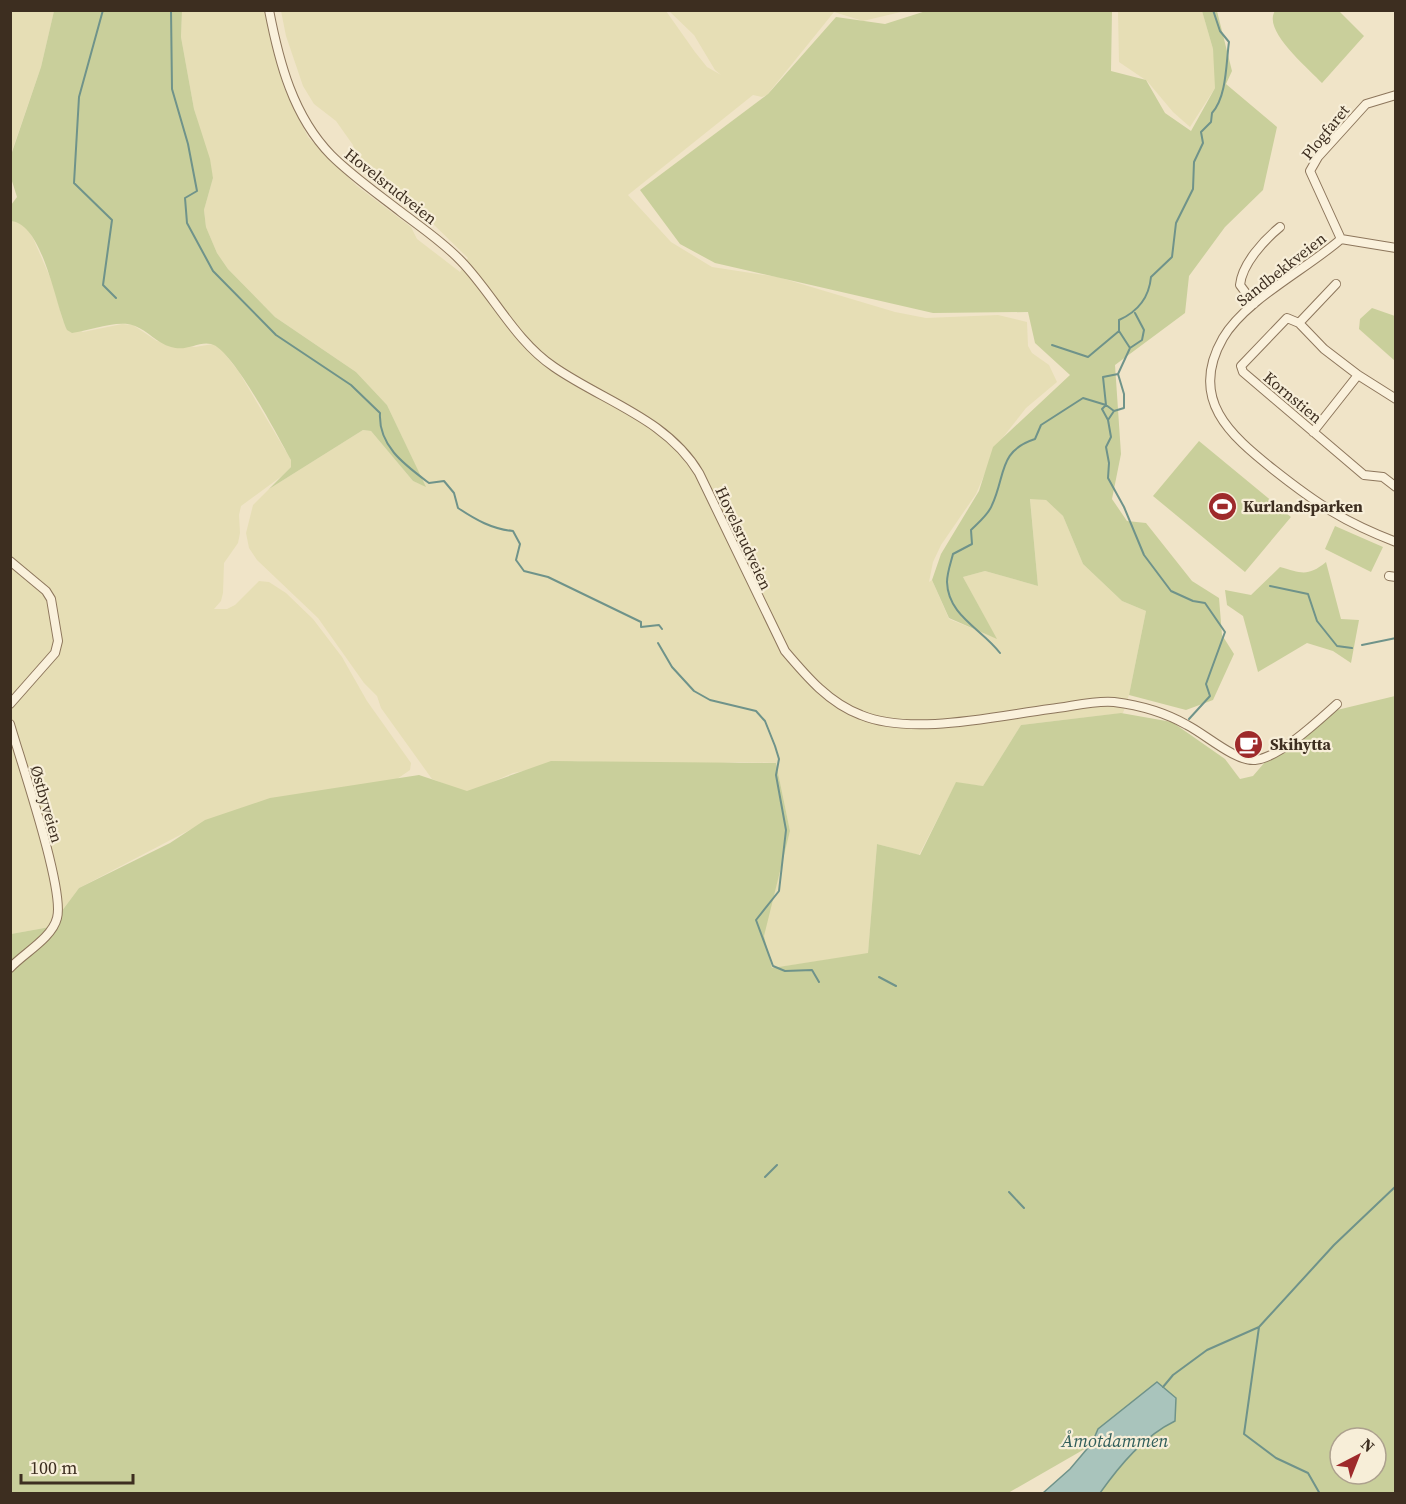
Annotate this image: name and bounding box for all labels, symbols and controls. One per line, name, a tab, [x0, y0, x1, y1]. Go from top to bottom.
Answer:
street label: Plogfaret	[1296, 99, 1354, 164]
street label: Hovelsrudveien	[340, 143, 442, 229]
street label: Sandbekkveien	[1232, 227, 1331, 311]
street label: Kornstien	[1259, 366, 1327, 428]
street label: Hovelsrudveien	[710, 483, 778, 594]
sports icon: Kurlandsparken	[1206, 490, 1238, 522]
place label: Kurlandsparken	[1243, 495, 1363, 517]
cafe icon: Skihytta	[1233, 728, 1265, 760]
place label: Skihytta	[1270, 733, 1332, 755]
street label: Østbyveien	[25, 763, 69, 845]
north arrow	[1328, 1426, 1388, 1486]
water label: Åmotdammen	[1061, 1428, 1168, 1453]
text: N	[1356, 1433, 1380, 1457]
scale bar	[21, 1447, 134, 1485]
text: 100 m	[30, 1455, 77, 1480]

